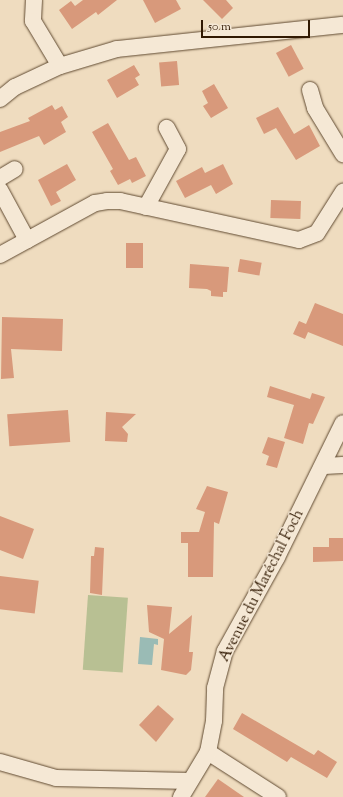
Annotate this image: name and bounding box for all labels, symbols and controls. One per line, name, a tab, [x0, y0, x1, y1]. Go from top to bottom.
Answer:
scale bar	[203, 12, 312, 38]
text: 50 m	[208, 18, 231, 36]
street label: Avenue du Maréchal Foch	[216, 507, 308, 665]

